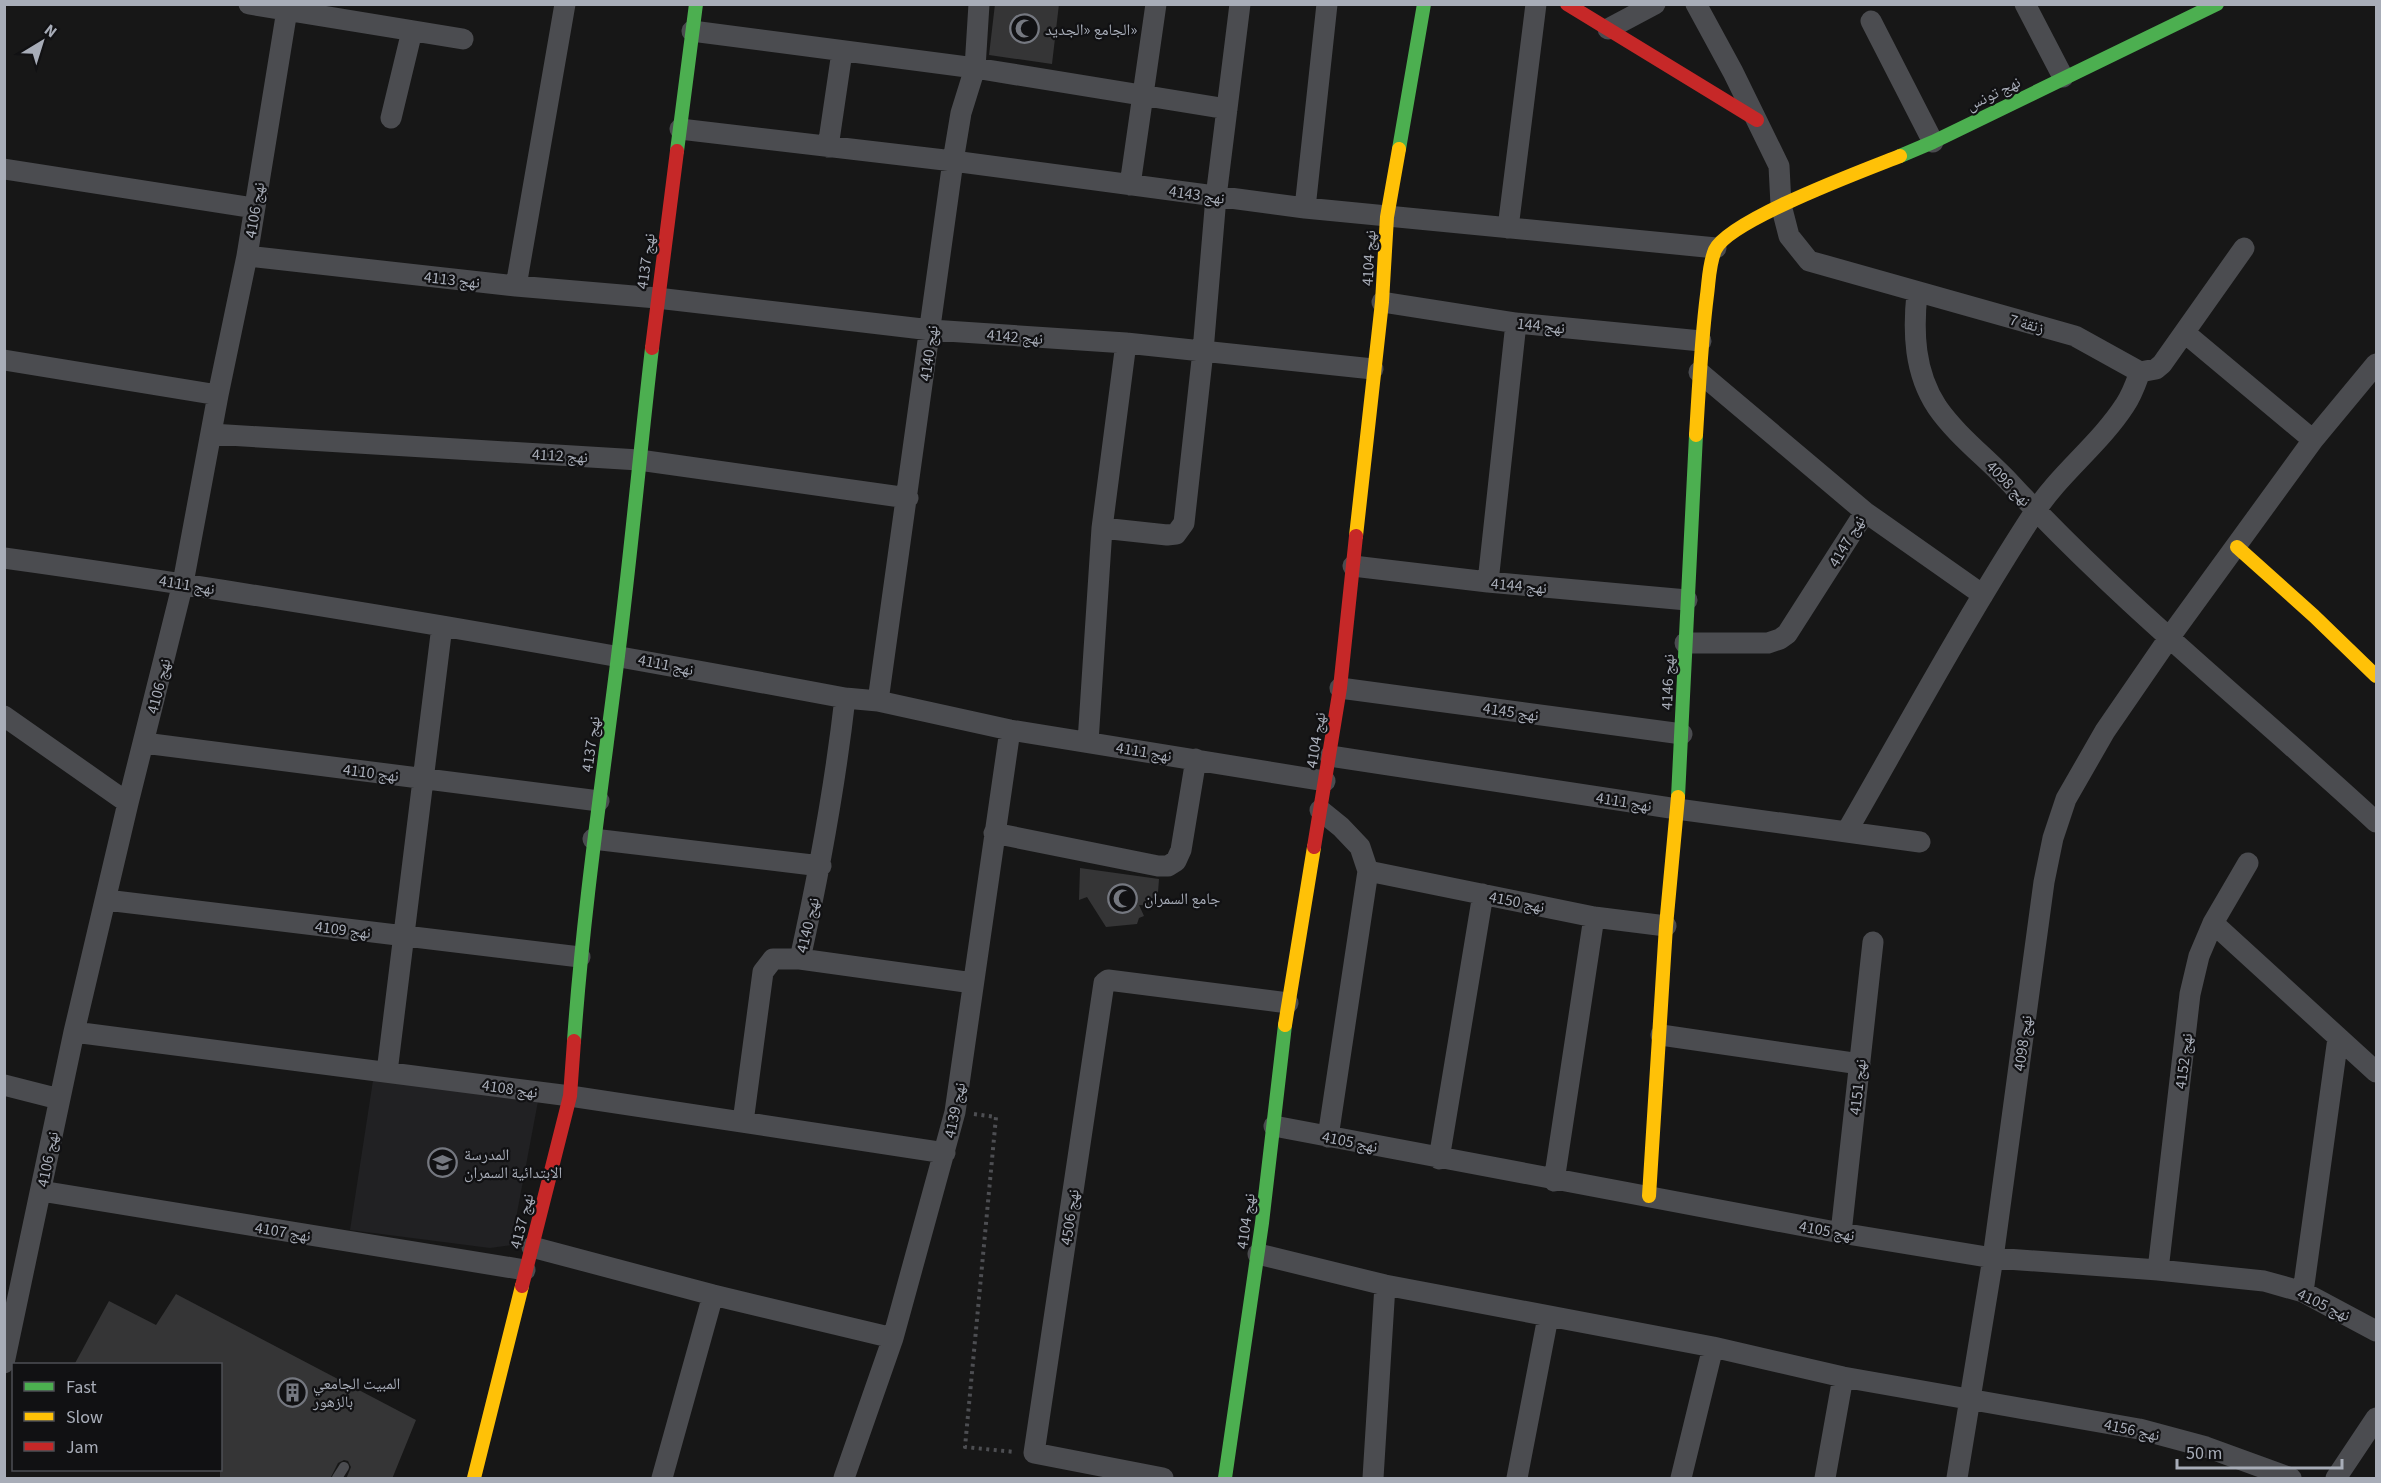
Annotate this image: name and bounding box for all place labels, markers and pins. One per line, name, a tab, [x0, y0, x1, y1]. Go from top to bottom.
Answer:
mosque icon: الجامع «الجديد»	[1008, 13, 1040, 45]
place label: الجامع «الجديد»	[1045, 19, 1137, 41]
mosque icon: جامع السمران	[1107, 882, 1139, 914]
place label: جامع السمران	[1144, 888, 1220, 910]
place label: المدرسة الابتدائية السمران	[464, 1144, 562, 1184]
school or university icon: المدرسة الابتدائية السمران	[427, 1147, 459, 1179]
place label: المبيت الجامعي بالزهور	[312, 1373, 400, 1413]
building icon: المبيت الجامعي بالزهور	[276, 1376, 308, 1408]

